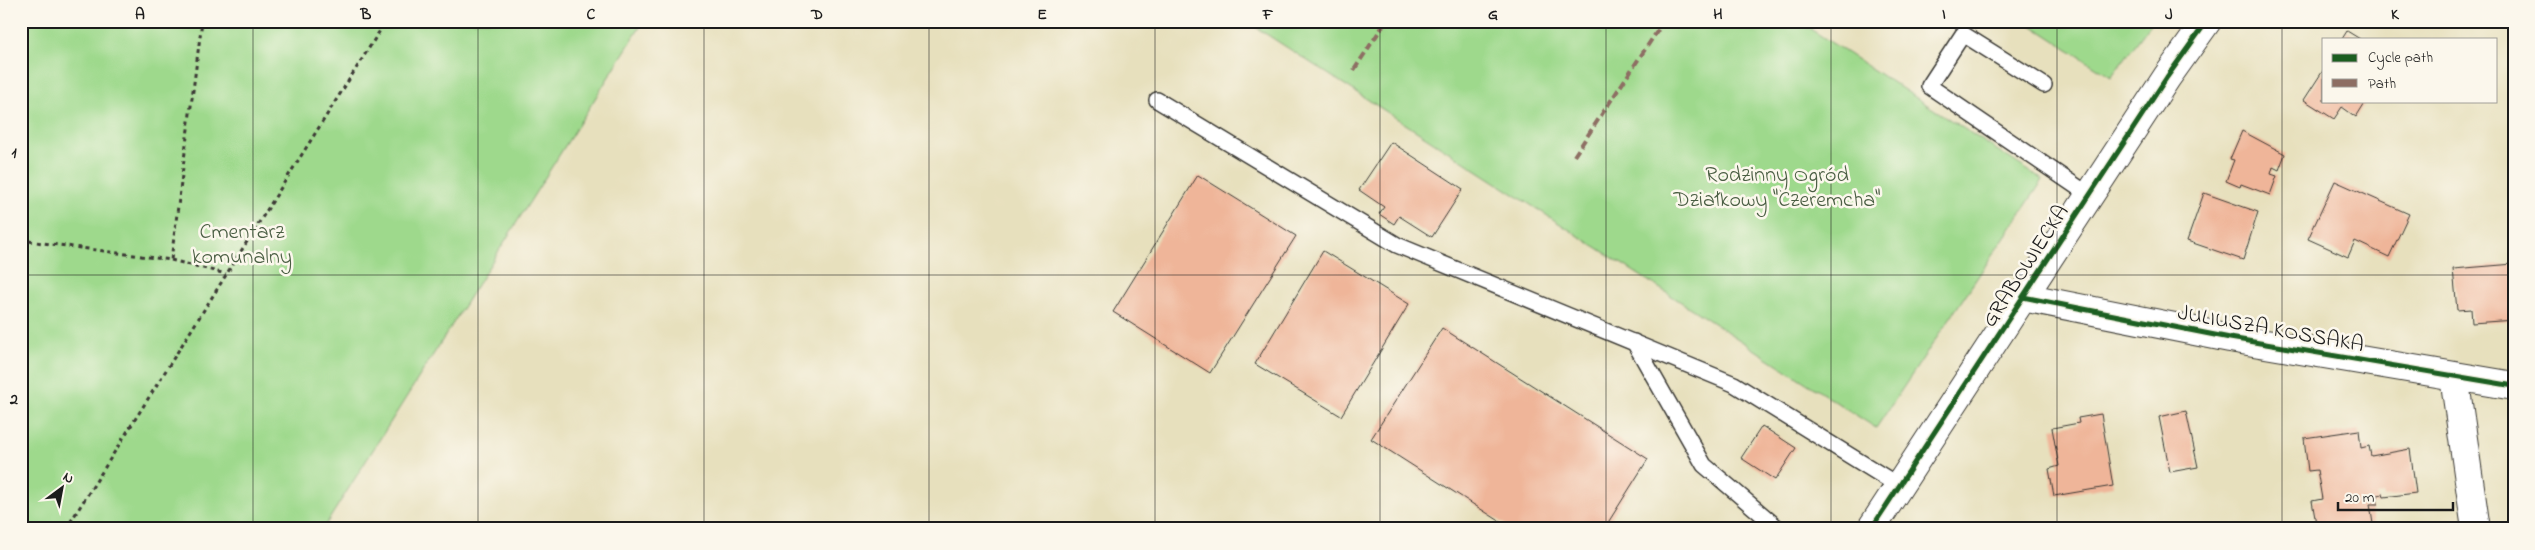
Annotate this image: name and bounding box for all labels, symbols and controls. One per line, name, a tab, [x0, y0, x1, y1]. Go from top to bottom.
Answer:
text: A	[135, 3, 145, 27]
text: B	[360, 3, 372, 27]
text: C	[587, 3, 596, 27]
text: D	[810, 3, 823, 27]
text: E	[1037, 3, 1047, 27]
text: F	[1262, 3, 1274, 27]
text: G	[1488, 3, 1498, 27]
text: H	[1713, 3, 1723, 27]
text: I	[1942, 3, 1946, 27]
text: J	[2165, 3, 2173, 27]
text: K	[2391, 3, 2400, 27]
legend	[2322, 38, 2498, 102]
text: Cycle path	[2368, 47, 2433, 70]
text: Path	[2368, 73, 2396, 95]
text: 1	[11, 141, 17, 165]
park label: Rodzinny Ogród Działkowy "Czeremcha"	[1673, 160, 1880, 218]
street label: GRABOWIECKA	[1975, 199, 2078, 334]
park label: Cmentarz komunalny	[192, 217, 292, 275]
street label: JULIUSZA KOSSAKA	[2175, 298, 2366, 362]
text: 2	[9, 388, 18, 412]
north arrow	[38, 462, 88, 512]
text: N	[59, 467, 78, 490]
scale bar	[2338, 480, 2452, 512]
text: 20 m	[2345, 487, 2375, 509]

